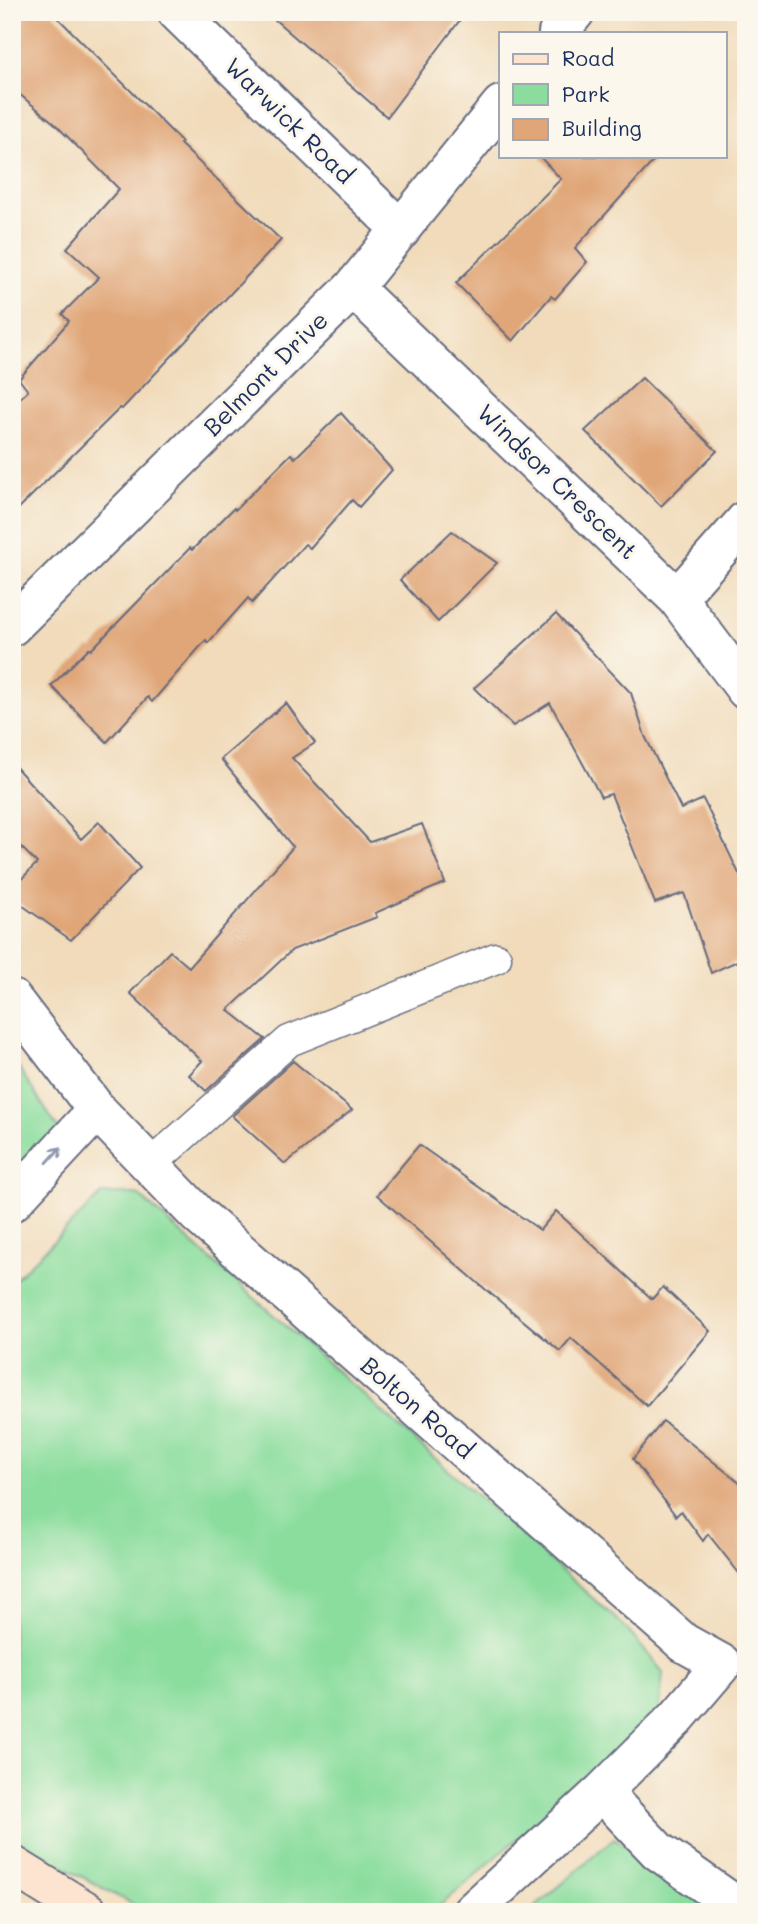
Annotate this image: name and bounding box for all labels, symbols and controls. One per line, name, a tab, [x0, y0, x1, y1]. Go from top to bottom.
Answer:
legend	[499, 32, 726, 158]
text: Road	[562, 44, 614, 71]
street label: Warwick Road	[219, 50, 361, 190]
text: Park	[562, 80, 610, 107]
text: Building	[562, 114, 642, 141]
street label: Belmont Drive	[196, 304, 334, 442]
street label: Windsor Crescent	[471, 396, 645, 565]
one-way arrow	[46, 1147, 63, 1164]
street label: Bolton Road	[355, 1349, 481, 1465]

